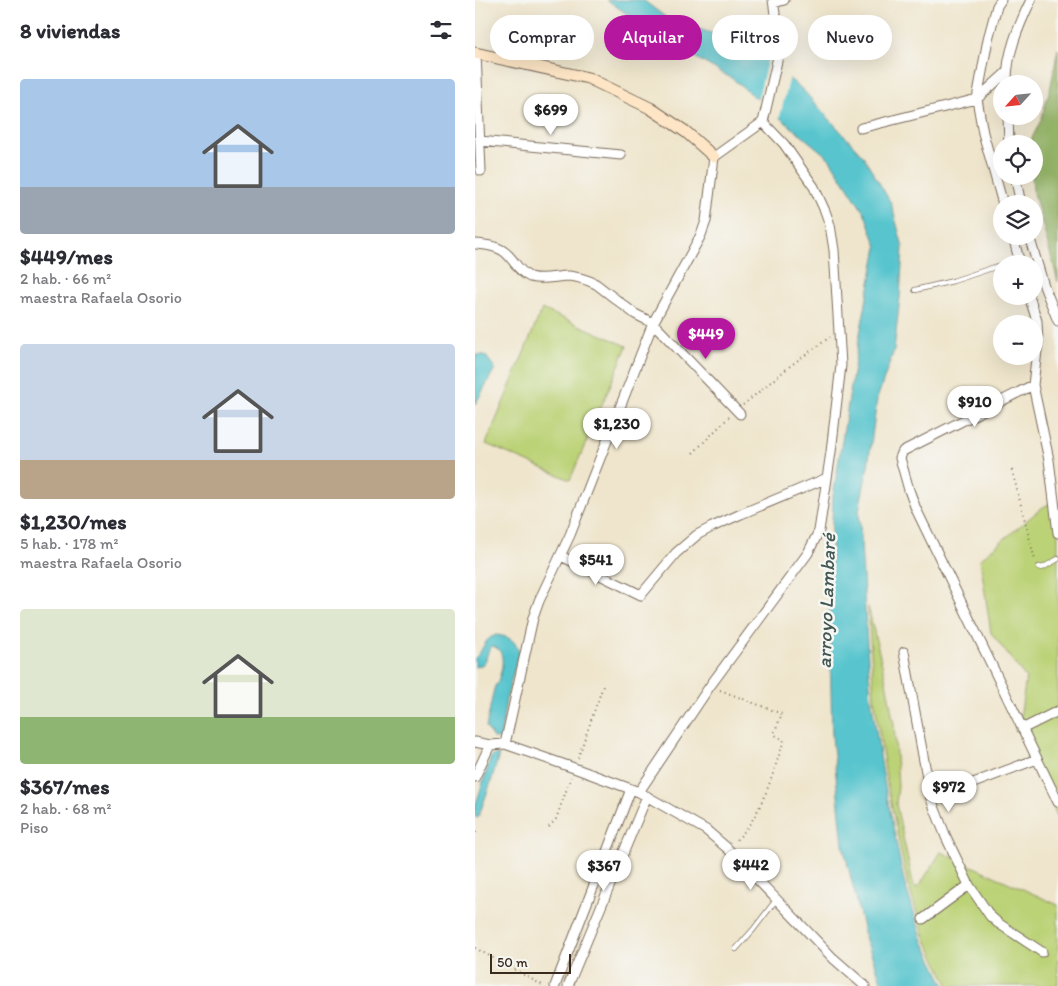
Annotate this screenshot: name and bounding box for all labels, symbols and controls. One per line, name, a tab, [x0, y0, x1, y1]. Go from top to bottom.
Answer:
chip: Comprar	[490, 15, 594, 60]
chip: Alquilar	[604, 15, 702, 60]
chip: Filtros	[712, 15, 798, 60]
chip: Nuevo	[808, 15, 892, 60]
icon: filters	[427, 16, 455, 44]
text: 8 viviendas	[20, 18, 120, 43]
north arrow	[993, 75, 1043, 125]
map controls	[993, 75, 1043, 365]
pin: $699	[521, 94, 581, 136]
text: $699	[534, 100, 568, 119]
icon: home	[193, 111, 283, 201]
button: locate	[993, 135, 1043, 185]
button: layers	[993, 195, 1043, 245]
text: $449/mes	[20, 244, 113, 269]
button: +	[993, 255, 1043, 305]
text: 2 hab. · 66 m²	[20, 269, 111, 288]
text: maestra Rafaela Osorio	[20, 288, 182, 307]
button: −	[993, 315, 1043, 365]
pin: $449	[676, 318, 736, 360]
text: $449	[688, 324, 724, 343]
icon: home	[193, 376, 283, 466]
pin: $910	[945, 386, 1005, 428]
text: $910	[958, 392, 992, 411]
pin: $1,230	[576, 408, 658, 450]
text: $1,230	[594, 414, 640, 433]
text: $1,230/mes	[20, 509, 127, 534]
water label: arroyo Lambaré	[812, 532, 840, 669]
text: 5 hab. · 178 m²	[20, 534, 118, 553]
pin: $541	[566, 544, 626, 586]
text: $541	[579, 550, 613, 569]
text: maestra Rafaela Osorio	[20, 553, 182, 572]
icon: home	[193, 641, 283, 731]
pin: $972	[919, 770, 979, 813]
text: $367/mes	[20, 774, 109, 799]
text: $972	[933, 777, 965, 796]
text: 2 hab. · 68 m²	[20, 799, 112, 818]
text: Piso	[20, 818, 48, 837]
pin: $442	[721, 848, 781, 891]
pin: $367	[574, 850, 634, 892]
text: $442	[733, 855, 769, 874]
text: $367	[587, 856, 621, 875]
scale bar	[490, 951, 571, 974]
text: 50 m	[497, 954, 528, 971]

